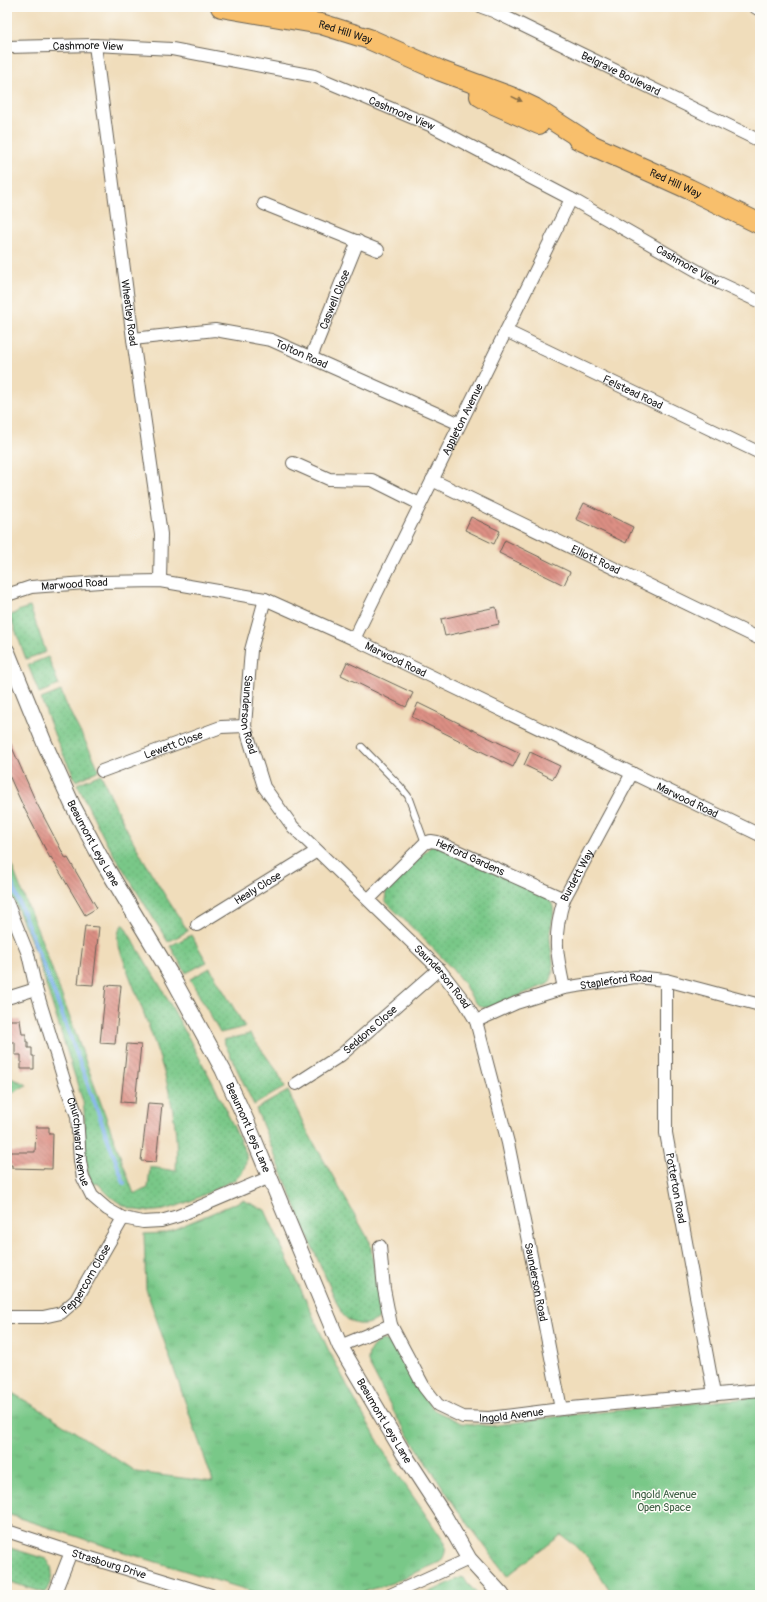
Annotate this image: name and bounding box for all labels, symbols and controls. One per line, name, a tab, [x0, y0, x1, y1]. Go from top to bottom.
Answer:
street label: Red Hill Way	[317, 17, 375, 46]
street label: Cashmore View	[52, 38, 124, 53]
street label: Belgrave Boulevard	[579, 48, 663, 98]
street label: Cashmore View	[367, 93, 438, 133]
one-way arrow	[511, 96, 523, 102]
street label: Red Hill Way	[648, 166, 704, 201]
street label: Cashmore View	[654, 242, 722, 289]
street label: Caswell Close	[316, 267, 352, 331]
street label: Wheatley Road	[119, 279, 140, 347]
street label: Tolton Road	[274, 336, 330, 371]
street label: Felstead Road	[601, 372, 665, 412]
street label: Appleton Avenue	[439, 381, 486, 457]
street label: Elliott Road	[569, 542, 622, 577]
street label: Marwood Road	[41, 575, 108, 593]
street label: Marwood Road	[363, 639, 429, 680]
street label: Saunderson Road	[238, 674, 260, 756]
street label: Lewett Close	[142, 728, 205, 761]
street label: Marwood Road	[655, 780, 721, 820]
street label: Beaumont Leys Lane	[65, 798, 123, 889]
street label: Hefford Gardens	[434, 836, 507, 878]
street label: Burdett Way	[557, 847, 596, 904]
street label: Healy Close	[232, 868, 284, 907]
street label: Saunderson Road	[411, 942, 473, 1011]
street label: Stapleford Road	[579, 970, 653, 992]
street label: Seddons Close	[340, 1002, 400, 1057]
street label: Beaumont Leys Lane	[223, 1080, 274, 1175]
street label: Churchward Avenue	[64, 1095, 93, 1189]
street label: Potterton Road	[663, 1152, 689, 1225]
street label: Peppercorn Close	[58, 1241, 113, 1317]
street label: Saunderson Road	[522, 1241, 550, 1323]
street label: Beaumont Leys Lane	[354, 1376, 415, 1466]
street label: Ingold Avenue	[479, 1405, 545, 1425]
park label: Ingold Avenue Open Space	[632, 1488, 697, 1514]
street label: Strasbourg Drive	[70, 1546, 148, 1581]

